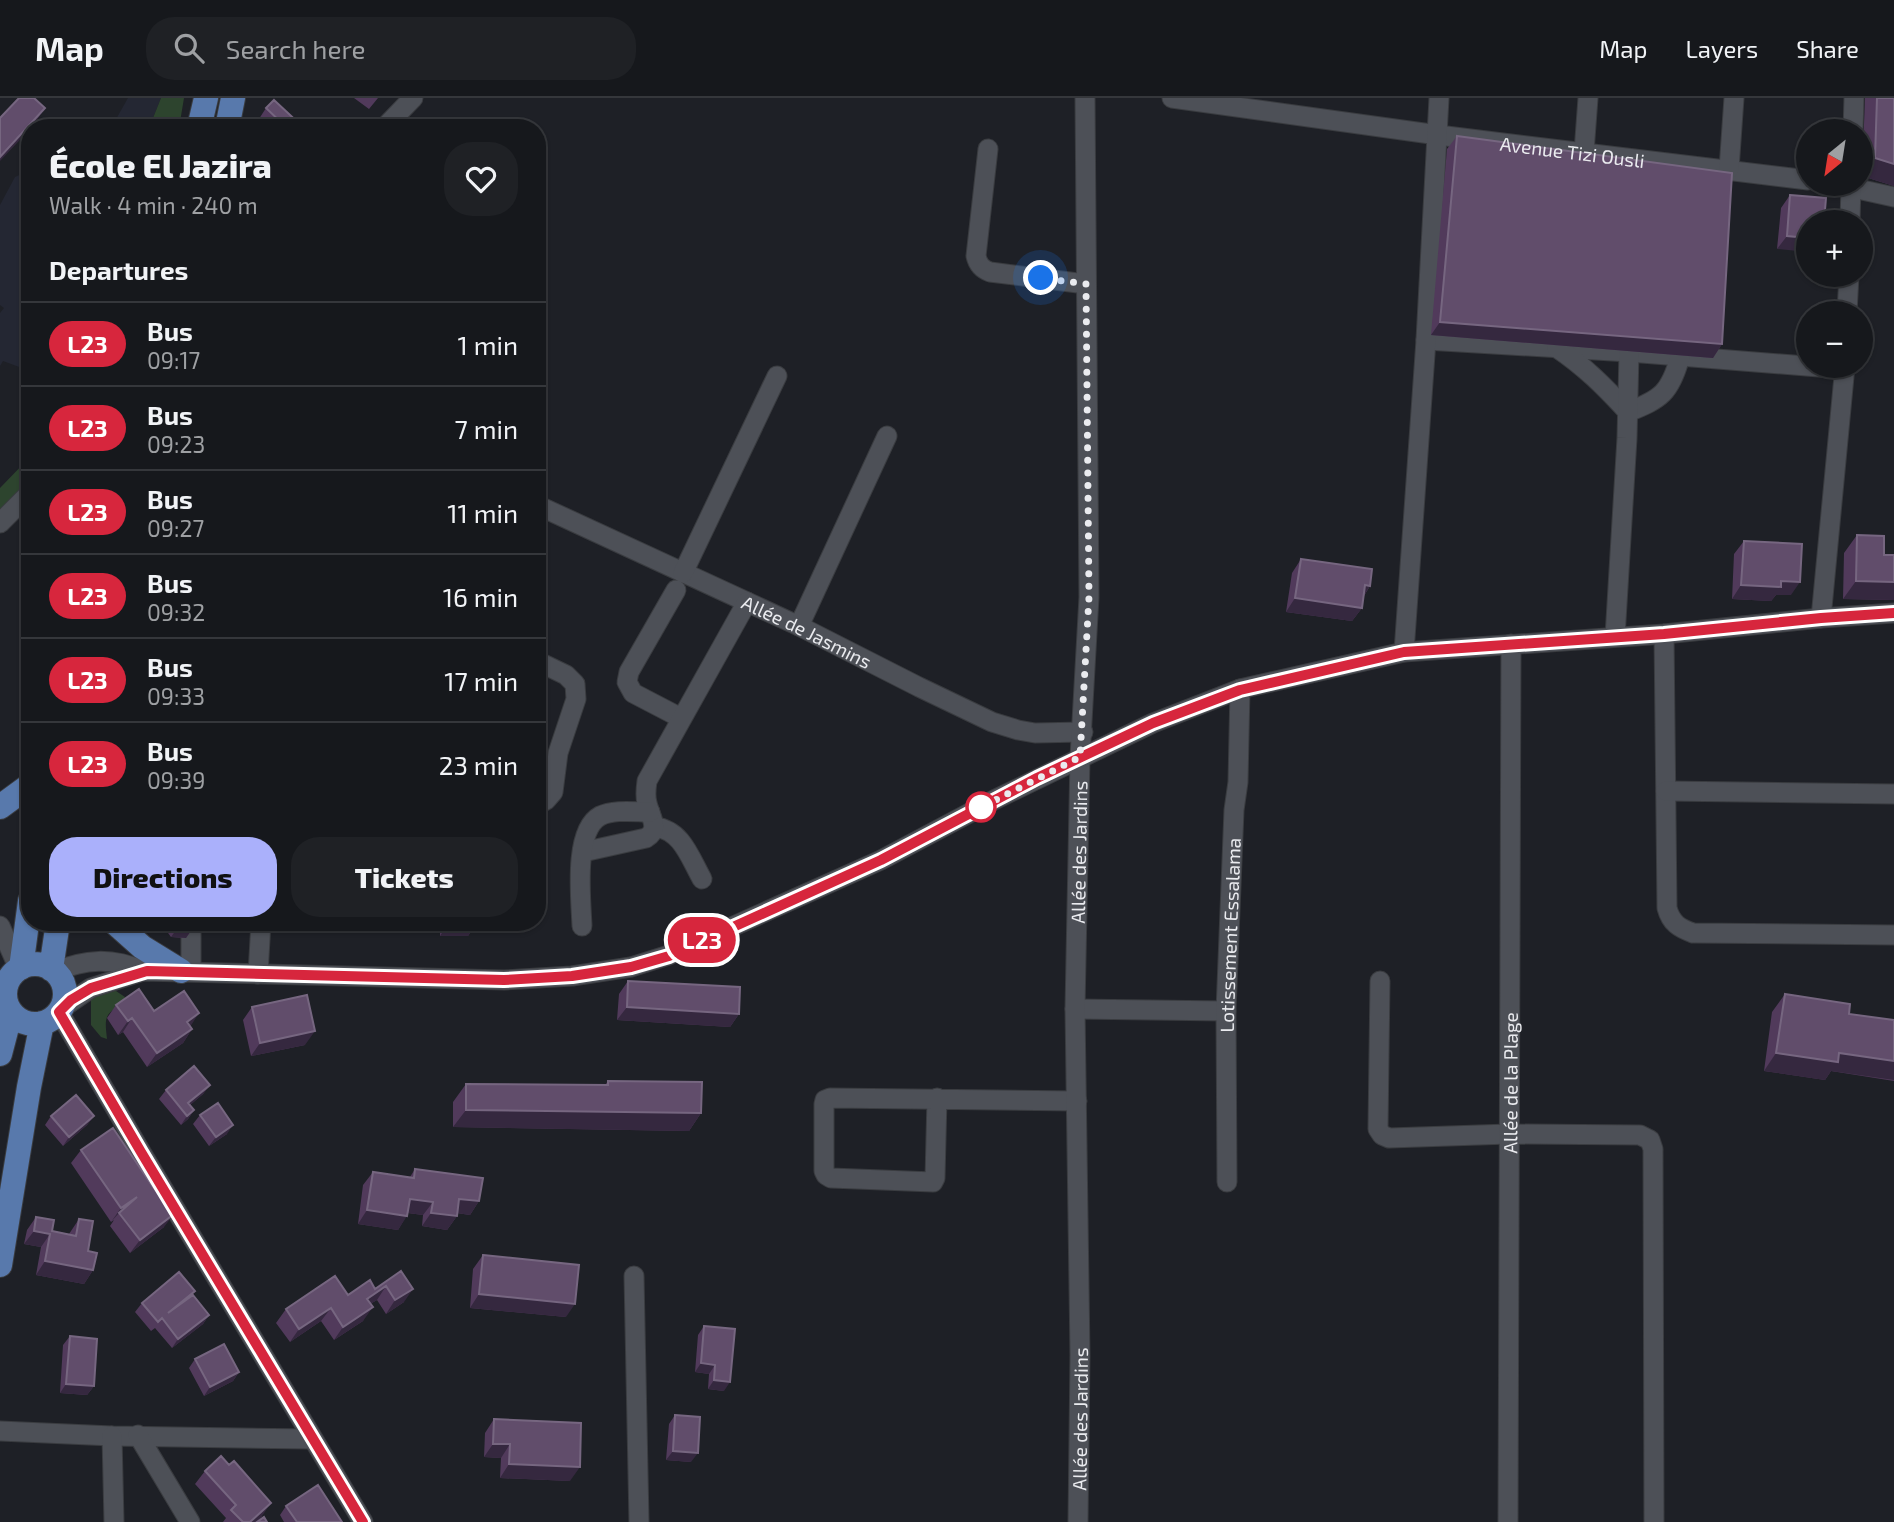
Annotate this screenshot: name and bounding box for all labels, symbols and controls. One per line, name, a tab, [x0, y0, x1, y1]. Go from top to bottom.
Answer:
search box	[146, 17, 636, 80]
text: Map	[35, 28, 104, 68]
icon: search	[170, 29, 208, 67]
text: Search here	[226, 33, 365, 64]
text: Map	[1599, 34, 1647, 63]
text: Layers	[1685, 34, 1758, 63]
text: Share	[1796, 34, 1859, 63]
north arrow	[1796, 119, 1872, 196]
map controls	[1796, 119, 1873, 378]
street label: Avenue Tizi Ousli	[1499, 131, 1646, 172]
button: heart	[444, 142, 518, 216]
text: École El Jazira	[49, 145, 272, 185]
text: Walk · 4 min · 240 m	[49, 191, 258, 219]
button: +	[1796, 210, 1873, 287]
text: Departures	[49, 254, 188, 285]
your location	[1023, 260, 1058, 295]
button: −	[1796, 301, 1873, 378]
text: Bus	[147, 315, 193, 346]
text: L23	[67, 329, 108, 358]
text: 1 min	[458, 329, 518, 360]
text: 09:17	[147, 346, 200, 374]
text: Bus	[147, 399, 193, 430]
text: L23	[67, 413, 108, 442]
text: 7 min	[455, 413, 518, 444]
text: 09:23	[147, 430, 205, 458]
text: Bus	[147, 483, 193, 514]
text: L23	[67, 497, 108, 526]
text: 11 min	[447, 497, 518, 528]
text: 09:27	[147, 514, 204, 542]
text: Bus	[147, 567, 193, 598]
text: L23	[67, 581, 108, 610]
text: 16 min	[443, 581, 518, 612]
street label: Allée de Jasmins	[739, 590, 876, 673]
text: 09:32	[147, 598, 205, 626]
text: Bus	[147, 651, 193, 682]
text: L23	[67, 665, 108, 694]
text: 17 min	[444, 665, 518, 696]
text: 09:33	[147, 682, 205, 710]
text: Bus	[147, 735, 193, 766]
text: L23	[67, 749, 108, 778]
text: 23 min	[439, 749, 518, 780]
text: 09:39	[147, 766, 205, 794]
street label: Allée des Jardins	[1065, 780, 1091, 924]
unlabelled marker	[966, 792, 996, 822]
button: Directions	[49, 837, 277, 917]
button: Tickets	[291, 837, 518, 917]
street label: Lotissement Essalama	[1214, 837, 1244, 1033]
line badge: L23	[662, 917, 742, 963]
text: L23	[682, 925, 722, 954]
street label: Allée de la Plage	[1498, 1012, 1521, 1154]
street label: Allée des Jardins	[1067, 1347, 1092, 1491]

